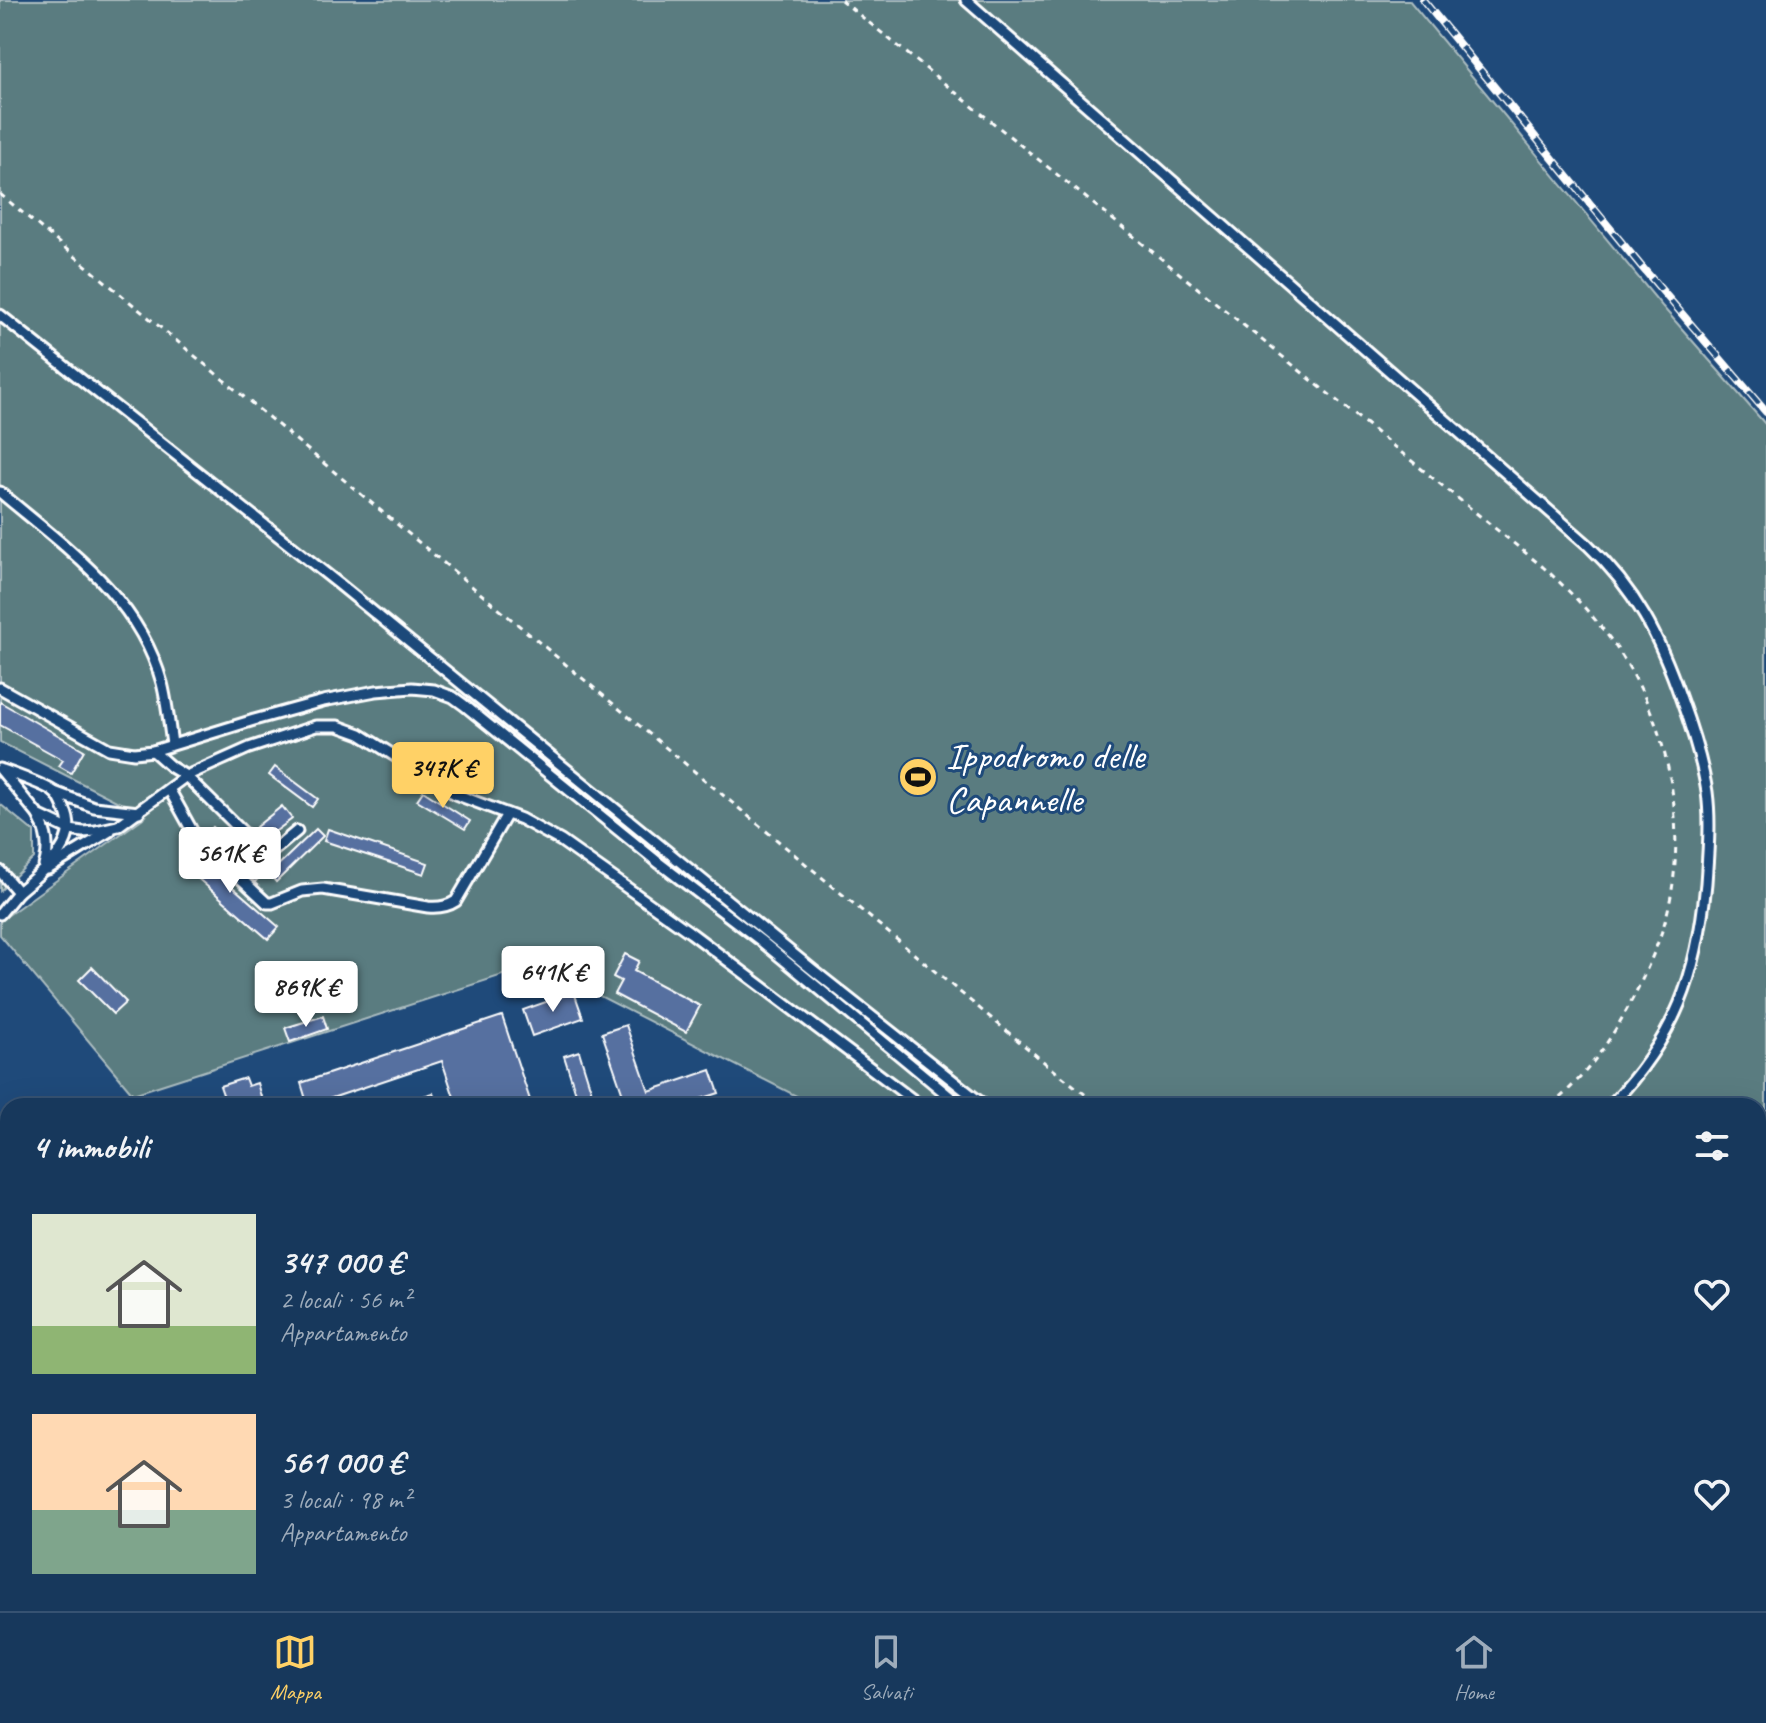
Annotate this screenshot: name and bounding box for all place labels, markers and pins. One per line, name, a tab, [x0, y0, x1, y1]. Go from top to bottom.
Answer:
place label: Ippodromo delle Capannelle	[946, 732, 1147, 823]
pin: 347K €	[378, 742, 508, 810]
sports icon: Ippodromo delle Capannelle	[897, 756, 939, 798]
pin: 561K €	[165, 827, 295, 895]
pin: 641K €	[488, 946, 618, 1014]
pin: 869K €	[241, 961, 371, 1029]

